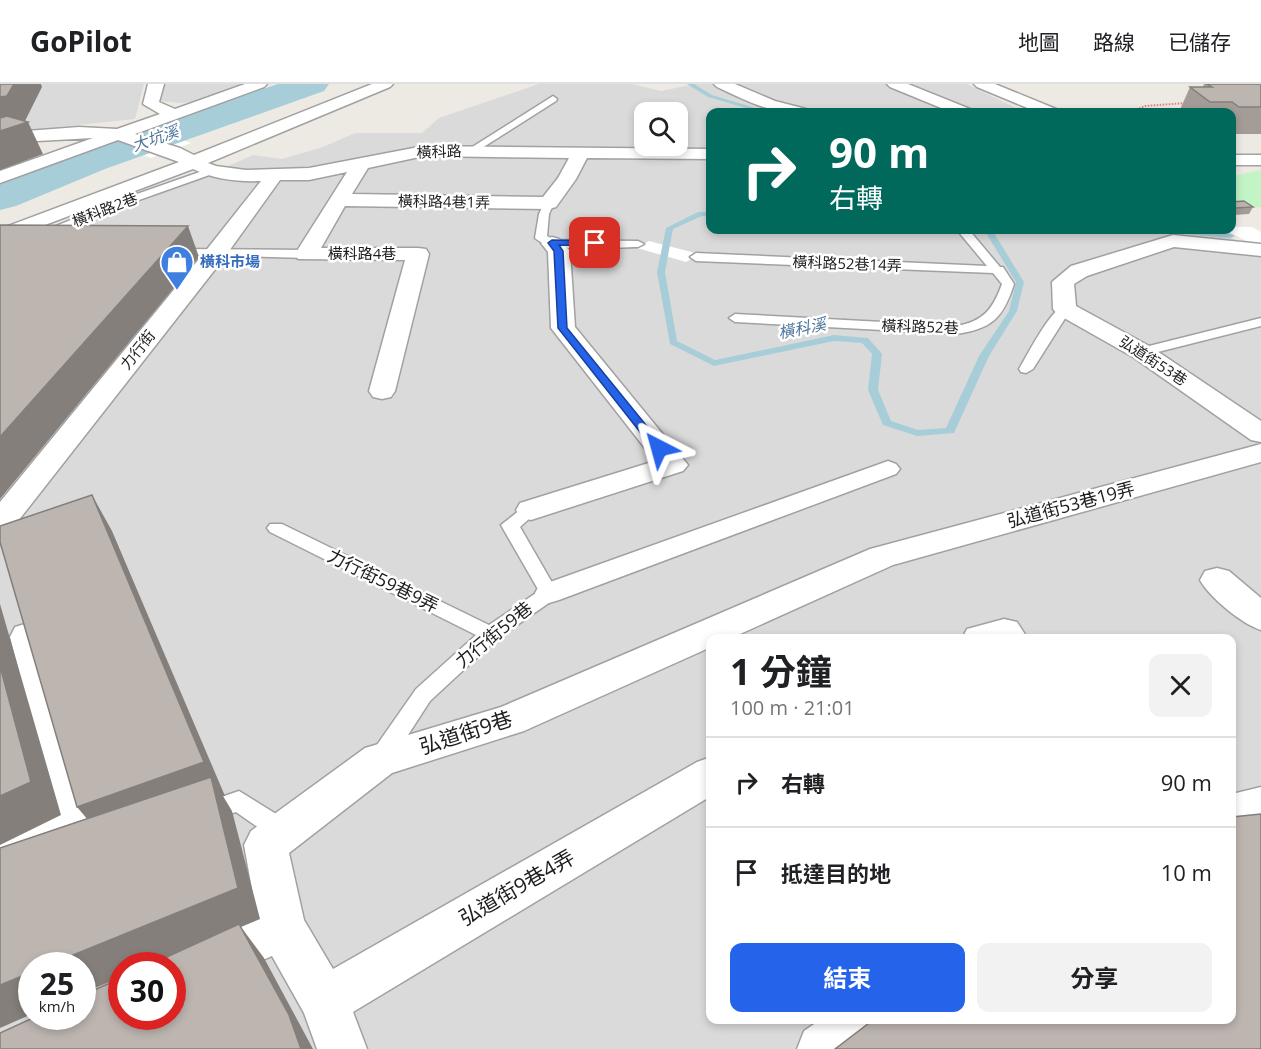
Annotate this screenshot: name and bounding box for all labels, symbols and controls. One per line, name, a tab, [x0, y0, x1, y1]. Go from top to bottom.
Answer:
text: GoPilot	[30, 22, 132, 60]
text: 地圖	[1018, 28, 1060, 56]
text: 路線	[1093, 28, 1135, 56]
text: 已儲存	[1168, 28, 1231, 56]
map controls	[634, 102, 688, 156]
button: search	[634, 102, 688, 156]
water label: 大坑溪	[129, 119, 183, 156]
text: 90 m	[829, 123, 929, 180]
icon: right	[730, 132, 808, 210]
street label: 橫科路	[416, 140, 462, 162]
text: 右轉	[829, 179, 883, 216]
street label: 橫科路2巷	[69, 187, 140, 231]
street label: 橫科路4巷1弄	[398, 190, 490, 212]
pin	[569, 217, 620, 268]
icon: arrive	[578, 226, 611, 259]
street label: 橫科路4巷	[328, 243, 396, 263]
shop icon: 橫科市場	[159, 244, 195, 291]
place label: 橫科市場	[200, 251, 260, 271]
street label: 橫科路52巷14弄	[792, 251, 902, 275]
water label: 橫科溪	[776, 312, 830, 343]
street label: 橫科路52巷	[881, 315, 959, 337]
street label: 力行街	[115, 326, 159, 373]
street label: 弘道街53巷	[1116, 331, 1191, 390]
position arrow	[627, 416, 691, 480]
street label: 弘道街53巷19弄	[1004, 475, 1137, 533]
street label: 力行街59巷9弄	[324, 543, 443, 617]
street label: 力行街59巷	[450, 596, 537, 673]
text: 1 分鐘	[730, 647, 832, 696]
button: close	[1149, 654, 1212, 717]
text: 100 m · 21:01	[730, 694, 855, 721]
street label: 弘道街9巷	[416, 704, 516, 760]
icon: right	[730, 766, 763, 799]
text: 90 m	[1161, 767, 1212, 797]
text: 右轉	[781, 768, 825, 798]
street label: 弘道街9巷4弄	[454, 843, 579, 932]
icon: arrive	[730, 856, 763, 889]
text: 10 m	[1161, 857, 1212, 887]
text: 抵達目的地	[781, 858, 891, 888]
button: 結束	[730, 943, 965, 1012]
button: 分享	[977, 943, 1212, 1012]
speed limit sign: 30	[108, 952, 186, 1030]
text: 25	[40, 963, 74, 1004]
text: km/h	[39, 996, 75, 1016]

